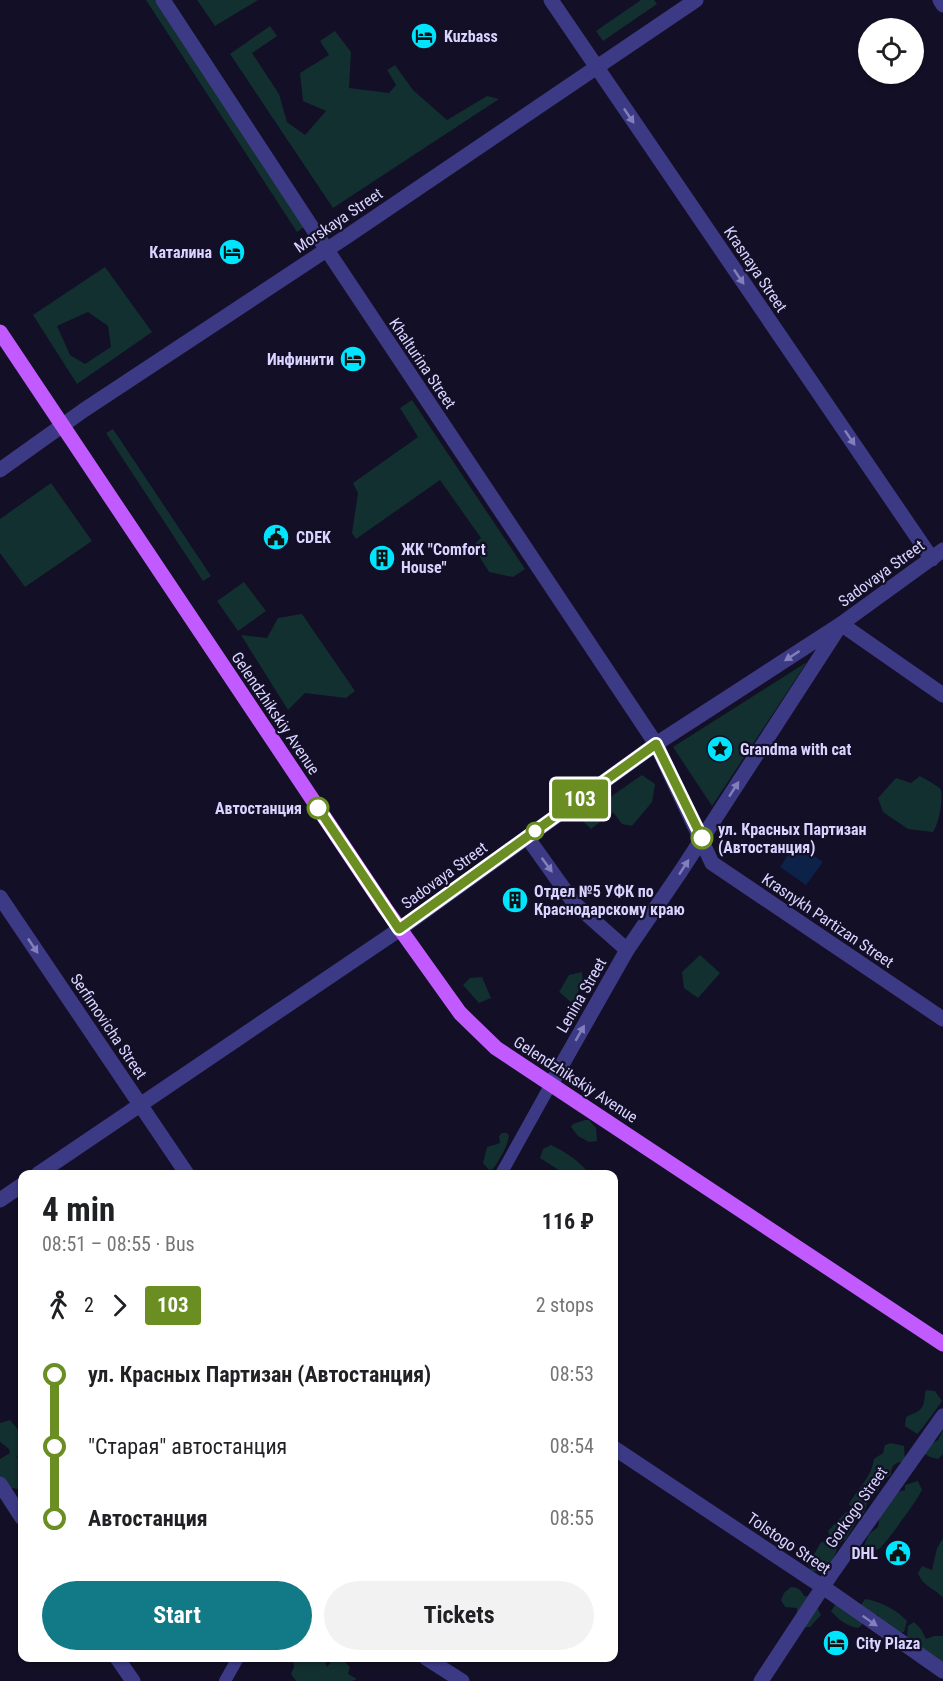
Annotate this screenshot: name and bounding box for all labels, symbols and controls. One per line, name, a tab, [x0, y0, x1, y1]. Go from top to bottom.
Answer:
map controls	[858, 18, 924, 84]
button: locate	[858, 18, 924, 84]
hotel icon: Kuzbass	[409, 21, 439, 51]
place label: Kuzbass	[444, 27, 498, 46]
one-way arrow	[623, 108, 634, 124]
street label: Morskaya Street	[291, 184, 386, 257]
street label: Krasnaya Street	[720, 223, 791, 316]
hotel icon: Каталина	[217, 237, 247, 267]
place label: Каталина	[149, 243, 212, 262]
one-way arrow	[733, 269, 744, 285]
street label: Khalturina Street	[385, 314, 460, 412]
hotel icon: Инфинити	[338, 344, 368, 374]
place label: Инфинити	[267, 350, 334, 369]
one-way arrow	[844, 429, 856, 445]
public building icon: CDEK	[261, 522, 291, 552]
place label: CDEK	[296, 528, 331, 547]
street label: Sadovaya Street	[835, 536, 928, 611]
place label: ЖК "Comfort House"	[401, 540, 486, 577]
building icon: ЖК "Comfort House"	[367, 543, 397, 573]
street label: Gelendzhikskiy Avenue	[227, 648, 324, 778]
one-way arrow	[784, 650, 800, 661]
place icon: Grandma with cat	[705, 734, 735, 764]
place label: Grandma with cat	[740, 740, 851, 759]
line badge: 103	[546, 780, 614, 818]
one-way arrow	[728, 781, 739, 797]
text: 103	[564, 787, 596, 811]
marker: Автостанция	[307, 797, 329, 819]
place label: Автостанция	[215, 799, 302, 818]
place label: ул. Красных Партизан (Автостанция)	[718, 820, 867, 857]
unlabelled marker	[526, 822, 544, 840]
marker: ул. Красных Партизан (Автостанция)	[691, 827, 713, 849]
street label: Sadovaya Street	[398, 838, 491, 913]
one-way arrow	[541, 858, 553, 873]
one-way arrow	[678, 859, 689, 875]
street label: Krasnykh Partizan Street	[758, 869, 897, 972]
place label: Отдел №5 УФК по Краснодарскому краю	[534, 882, 685, 919]
building icon: Отдел №5 УФК по Краснодарскому краю	[500, 885, 530, 915]
one-way arrow	[27, 938, 38, 954]
street label: Lenina Street	[552, 954, 611, 1036]
street label: Serfimovicha Street	[66, 970, 151, 1083]
one-way arrow	[575, 1024, 585, 1041]
street label: Gelendzhikskiy Avenue	[510, 1032, 641, 1127]
text: 4 min	[42, 1190, 115, 1229]
text: 116 ₽	[542, 1209, 594, 1234]
text: 08:51 – 08:55 · Bus	[42, 1232, 195, 1256]
icon: walk	[42, 1289, 75, 1322]
icon: forward	[103, 1289, 136, 1322]
text: 2	[84, 1293, 94, 1317]
text: 103	[157, 1293, 189, 1317]
text: 2 stops	[536, 1293, 594, 1317]
text: ул. Красных Партизан (Автостанция)	[88, 1362, 431, 1387]
text: 08:53	[550, 1362, 594, 1386]
text: "Старая" автостанция	[88, 1434, 287, 1459]
text: 08:54	[550, 1434, 594, 1458]
street label: Gorkogo Street	[821, 1463, 891, 1552]
text: Автостанция	[88, 1506, 208, 1531]
text: 08:55	[550, 1506, 594, 1530]
street label: Tolstogo Street	[744, 1509, 834, 1578]
public building icon: DHL	[883, 1538, 913, 1568]
place label: DHL	[851, 1544, 878, 1563]
button: Start	[42, 1581, 312, 1650]
button: Tickets	[324, 1581, 594, 1650]
one-way arrow	[862, 1615, 878, 1627]
hotel icon: City Plaza	[821, 1628, 851, 1658]
place label: City Plaza	[856, 1634, 921, 1653]

